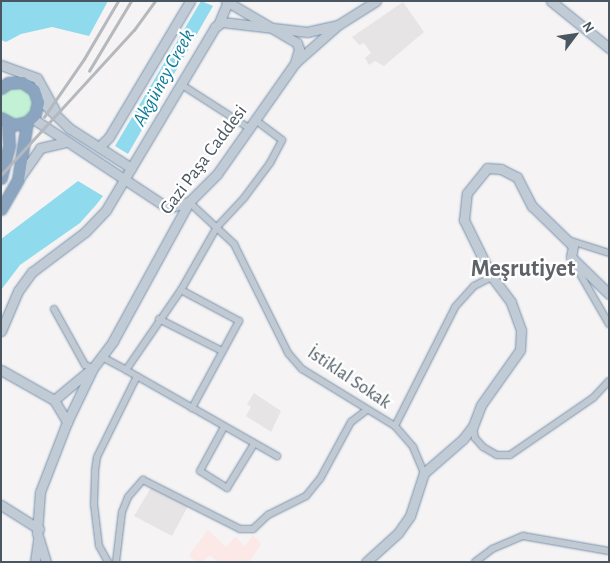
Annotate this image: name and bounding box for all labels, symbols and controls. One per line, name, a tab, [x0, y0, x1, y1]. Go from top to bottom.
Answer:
north arrow	[550, 10, 600, 60]
text: N	[579, 19, 596, 35]
water label: Akgüney Creek	[128, 26, 200, 130]
street label: Gazi Paşa Caddesi	[155, 101, 253, 219]
district label: Meşrutiyet	[471, 256, 575, 284]
street label: İstiklal Sokak	[303, 342, 395, 414]

